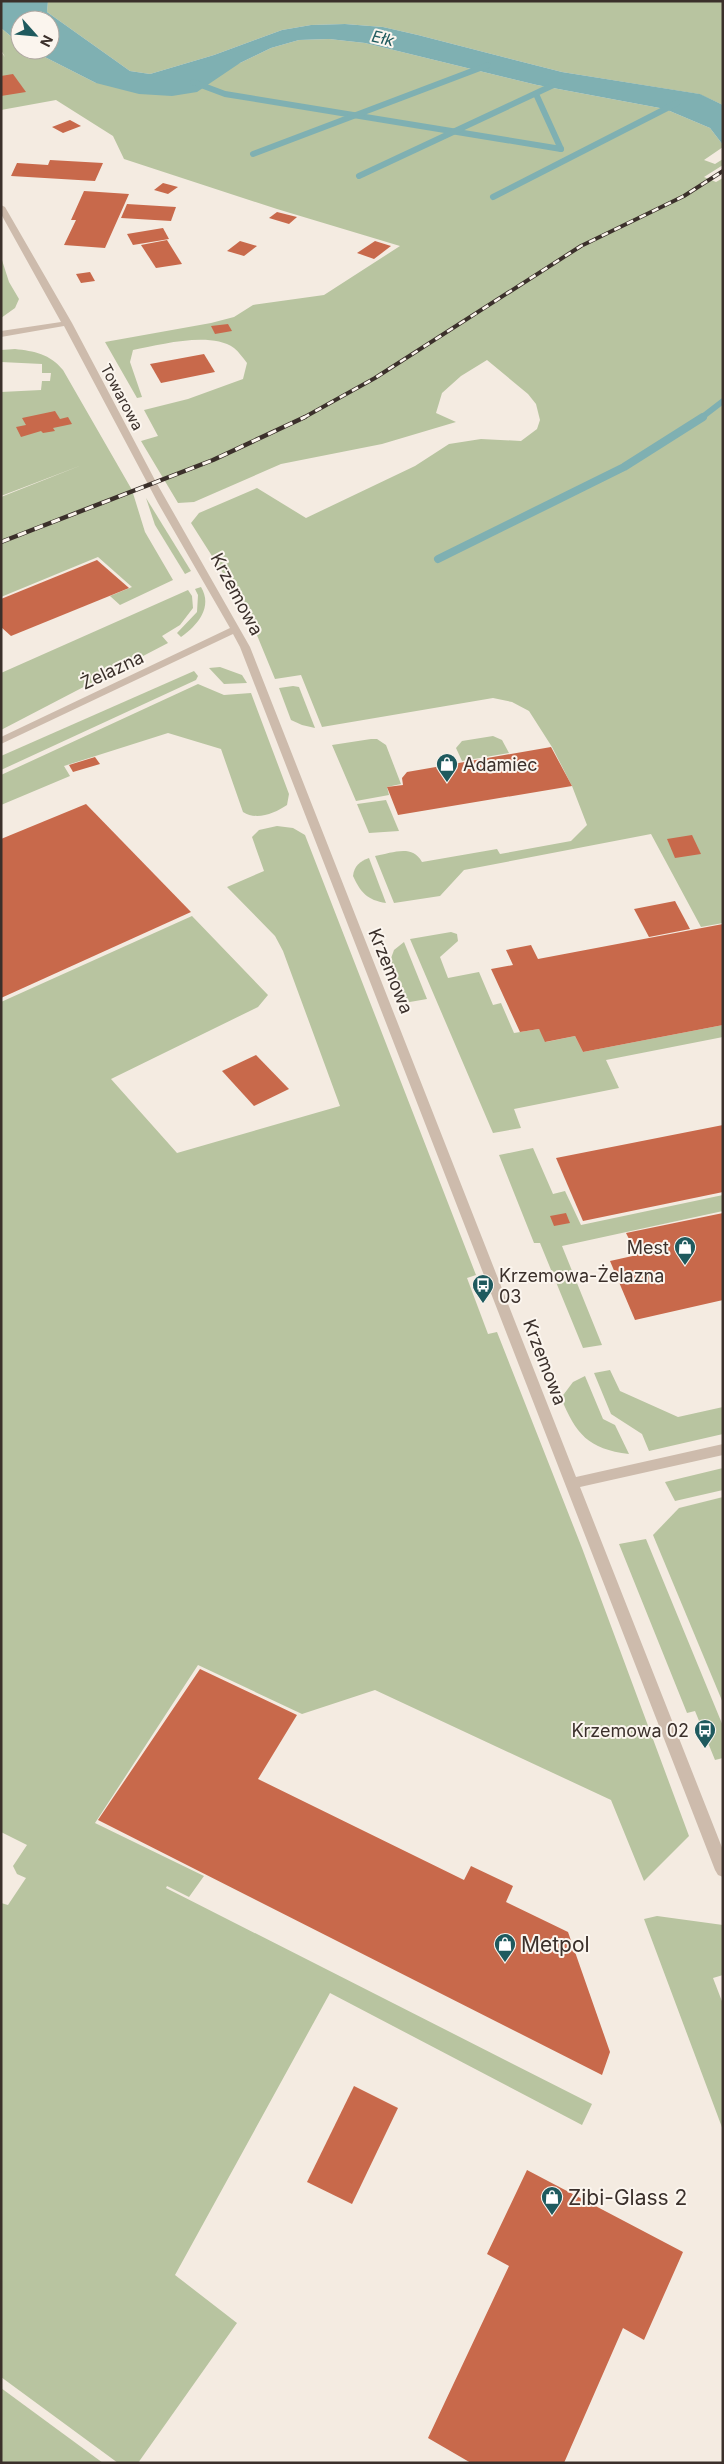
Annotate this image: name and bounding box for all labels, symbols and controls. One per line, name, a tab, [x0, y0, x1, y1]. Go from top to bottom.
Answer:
north arrow	[10, 10, 60, 60]
water label: Ełk	[370, 26, 396, 50]
text: N	[37, 33, 57, 50]
street label: Towarowa	[97, 360, 147, 434]
street label: Krzemowa	[207, 549, 267, 639]
street label: Żelazna	[77, 645, 147, 694]
shop icon: Adamiec	[435, 752, 459, 783]
place label: Adamiec	[463, 754, 537, 775]
street label: Krzemowa	[364, 925, 418, 1017]
shop icon: Mest	[673, 1235, 697, 1266]
place label: Mest	[627, 1237, 669, 1258]
place label: Krzemowa-Żelazna 03	[499, 1264, 664, 1307]
bus stop icon: Krzemowa-Żelazna 03	[471, 1273, 495, 1304]
street label: Krzemowa	[519, 1316, 571, 1408]
bus stop icon: Krzemowa 02	[693, 1718, 717, 1749]
place label: Krzemowa 02	[571, 1720, 689, 1741]
shop icon: Metpol	[493, 1932, 517, 1963]
place label: Metpol	[521, 1932, 590, 1957]
shop icon: Zibi-Glass 2	[540, 2185, 564, 2216]
place label: Zibi-Glass 2	[568, 2185, 687, 2210]

